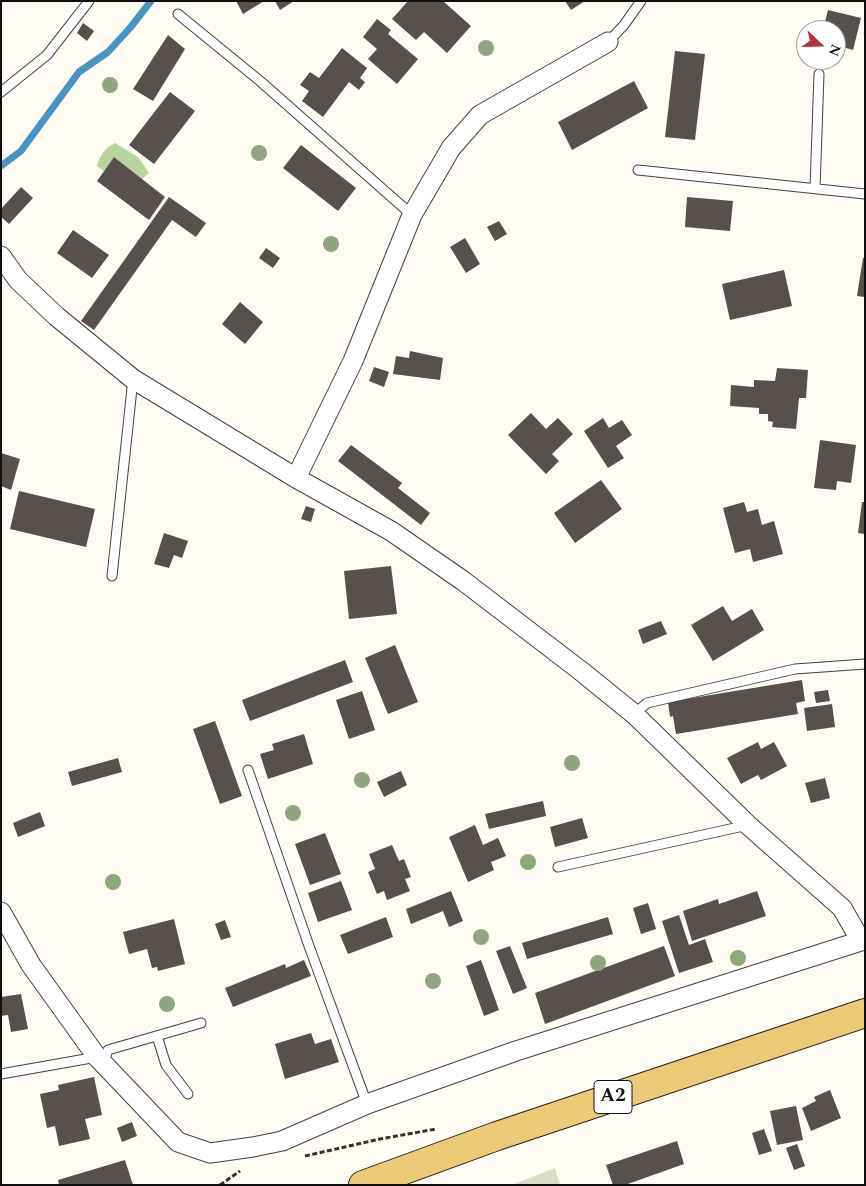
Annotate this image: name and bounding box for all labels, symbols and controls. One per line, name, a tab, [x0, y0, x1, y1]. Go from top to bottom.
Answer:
north arrow	[796, 20, 846, 70]
text: N	[823, 41, 846, 59]
road number: A2	[594, 1080, 632, 1114]

